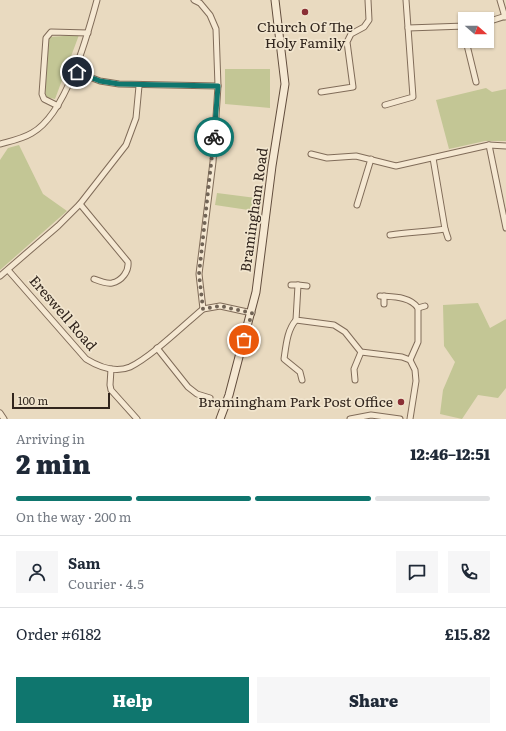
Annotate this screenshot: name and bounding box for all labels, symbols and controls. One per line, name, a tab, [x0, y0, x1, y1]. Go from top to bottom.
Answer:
marker: Church Of The Holy Family	[300, 7, 310, 17]
north arrow	[458, 12, 494, 48]
map controls	[458, 12, 494, 48]
place label: Church Of The Holy Family	[257, 16, 353, 52]
pin	[60, 55, 94, 89]
icon: home	[66, 61, 88, 83]
courier	[194, 117, 234, 157]
icon: bike	[203, 126, 225, 148]
street label: Bramingham Road	[234, 146, 272, 273]
street label: Ereswell Road	[25, 270, 102, 355]
pin	[227, 323, 261, 357]
icon: bag	[233, 329, 255, 351]
scale bar	[12, 391, 110, 410]
place label: Bramingham Park Post Office	[198, 391, 393, 411]
text: 100 m	[18, 392, 48, 408]
marker: Bramingham Park Post Office	[396, 397, 406, 407]
text: Arriving in	[16, 429, 85, 448]
text: 12:46–12:51	[410, 442, 490, 465]
text: 2 min	[16, 443, 91, 482]
text: On the way · 200 m	[16, 507, 131, 526]
button: person	[16, 551, 58, 593]
text: Sam	[68, 551, 101, 574]
button: chat	[396, 551, 438, 593]
button: phone	[448, 551, 490, 593]
text: Courier · 4.5	[68, 574, 144, 593]
text: Order #6182	[16, 622, 101, 645]
text: £15.82	[445, 622, 490, 645]
button: Help	[16, 677, 249, 723]
button: Share	[257, 677, 490, 723]

